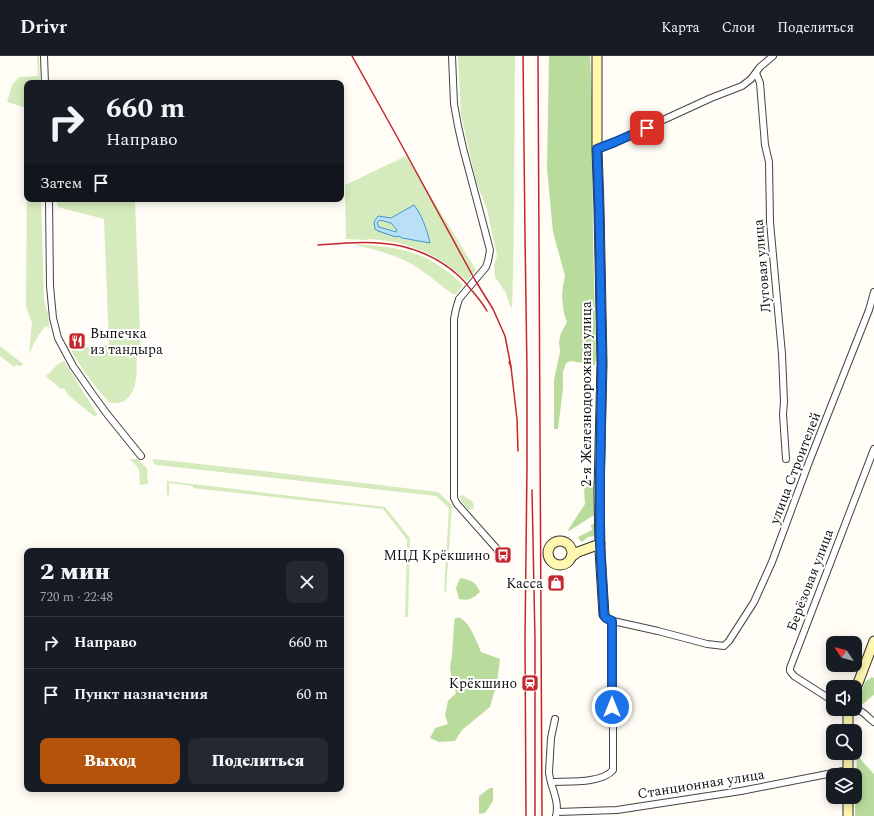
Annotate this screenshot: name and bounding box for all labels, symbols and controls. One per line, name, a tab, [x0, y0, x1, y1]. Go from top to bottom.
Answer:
text: Drivr	[20, 13, 67, 42]
text: Карта	[661, 17, 700, 38]
text: Слои	[722, 17, 755, 38]
text: Поделиться	[777, 17, 854, 38]
text: 660 m	[106, 87, 185, 130]
icon: right	[40, 96, 92, 148]
pin	[630, 111, 664, 145]
icon: arrive	[636, 117, 658, 139]
text: Направо	[106, 126, 178, 153]
text: Затем	[40, 172, 82, 195]
icon: arrive	[90, 172, 112, 194]
street label: Луговая улица	[747, 218, 777, 314]
street label: 2-я Железнодорожная улица	[576, 301, 597, 487]
place label: Выпечка из тандыра	[90, 323, 163, 360]
restaurant icon: Выпечка из тандыра	[67, 331, 87, 351]
street label: улица Строителей	[764, 409, 826, 528]
street label: Берёзовая улица	[781, 526, 839, 634]
place label: МЦД Крёкшино	[383, 545, 490, 566]
bus stop icon: МЦД Крёкшино	[493, 545, 513, 565]
text: 2 мин	[40, 554, 110, 590]
button: close	[286, 561, 328, 603]
place label: Касса	[506, 573, 543, 594]
shop icon: Касса	[546, 573, 566, 593]
text: 720 m · 22:48	[40, 587, 113, 607]
text: Направо	[74, 631, 137, 654]
text: 660 m	[289, 631, 328, 654]
icon: right	[40, 632, 62, 654]
north arrow	[826, 636, 862, 672]
map controls	[826, 636, 862, 804]
place label: Крёкшино	[449, 673, 517, 694]
station icon: Крёкшино	[520, 673, 540, 693]
button: sound	[826, 680, 862, 716]
text: Пункт назначения	[74, 683, 208, 706]
text: 60 m	[296, 683, 328, 706]
icon: arrive	[40, 684, 62, 706]
position arrow	[591, 686, 633, 728]
button: search	[826, 724, 862, 760]
button: Выход	[40, 738, 180, 784]
button: Поделиться	[188, 738, 328, 784]
street label: Станционная улица	[636, 764, 766, 804]
button: layers	[826, 768, 862, 804]

